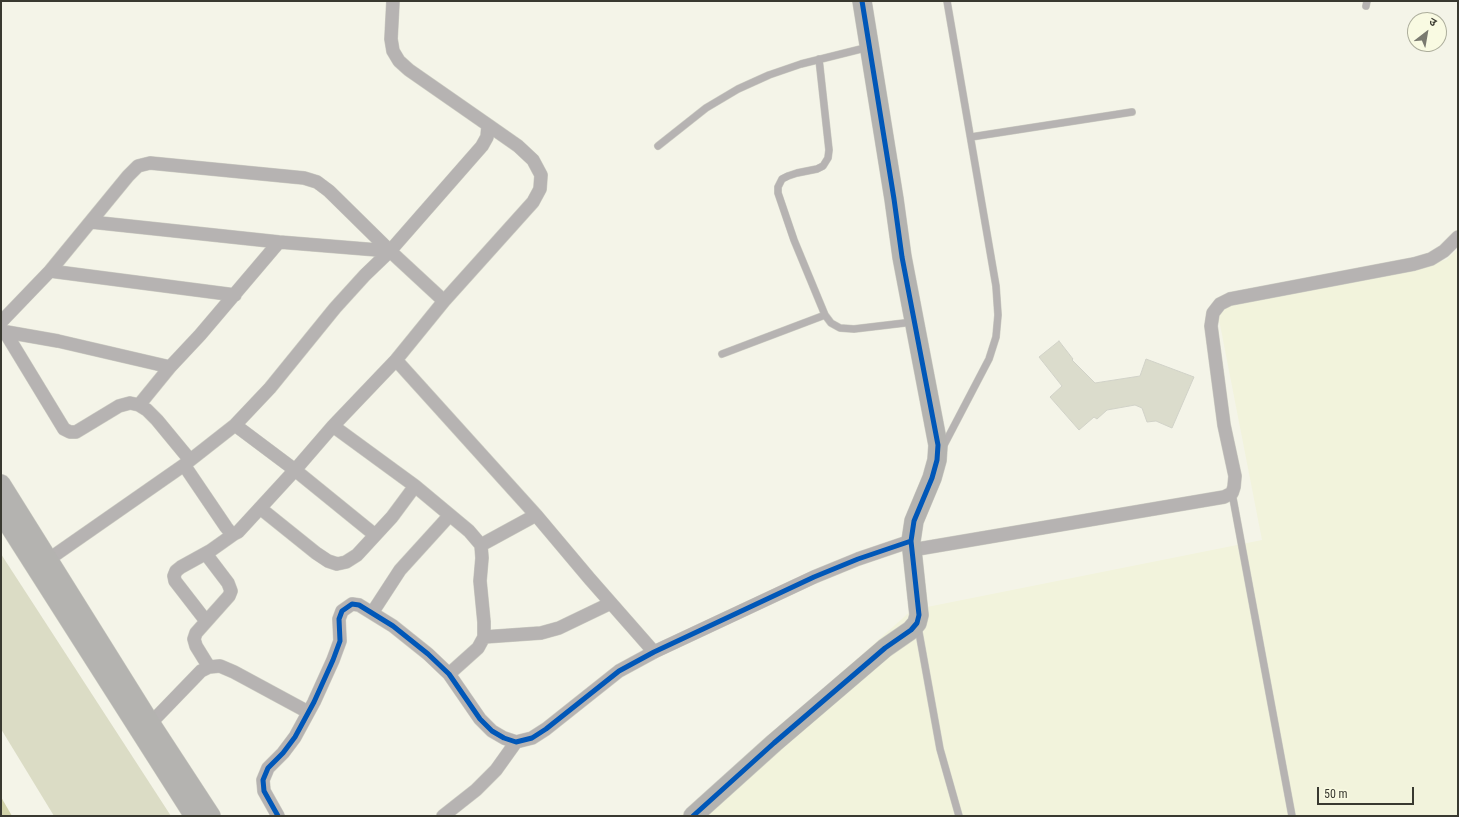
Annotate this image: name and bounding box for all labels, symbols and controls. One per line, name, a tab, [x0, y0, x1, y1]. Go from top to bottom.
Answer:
north arrow	[1407, 12, 1447, 52]
text: उ	[1427, 15, 1439, 29]
scale bar	[1319, 779, 1416, 805]
text: 50 m	[1324, 787, 1348, 801]

